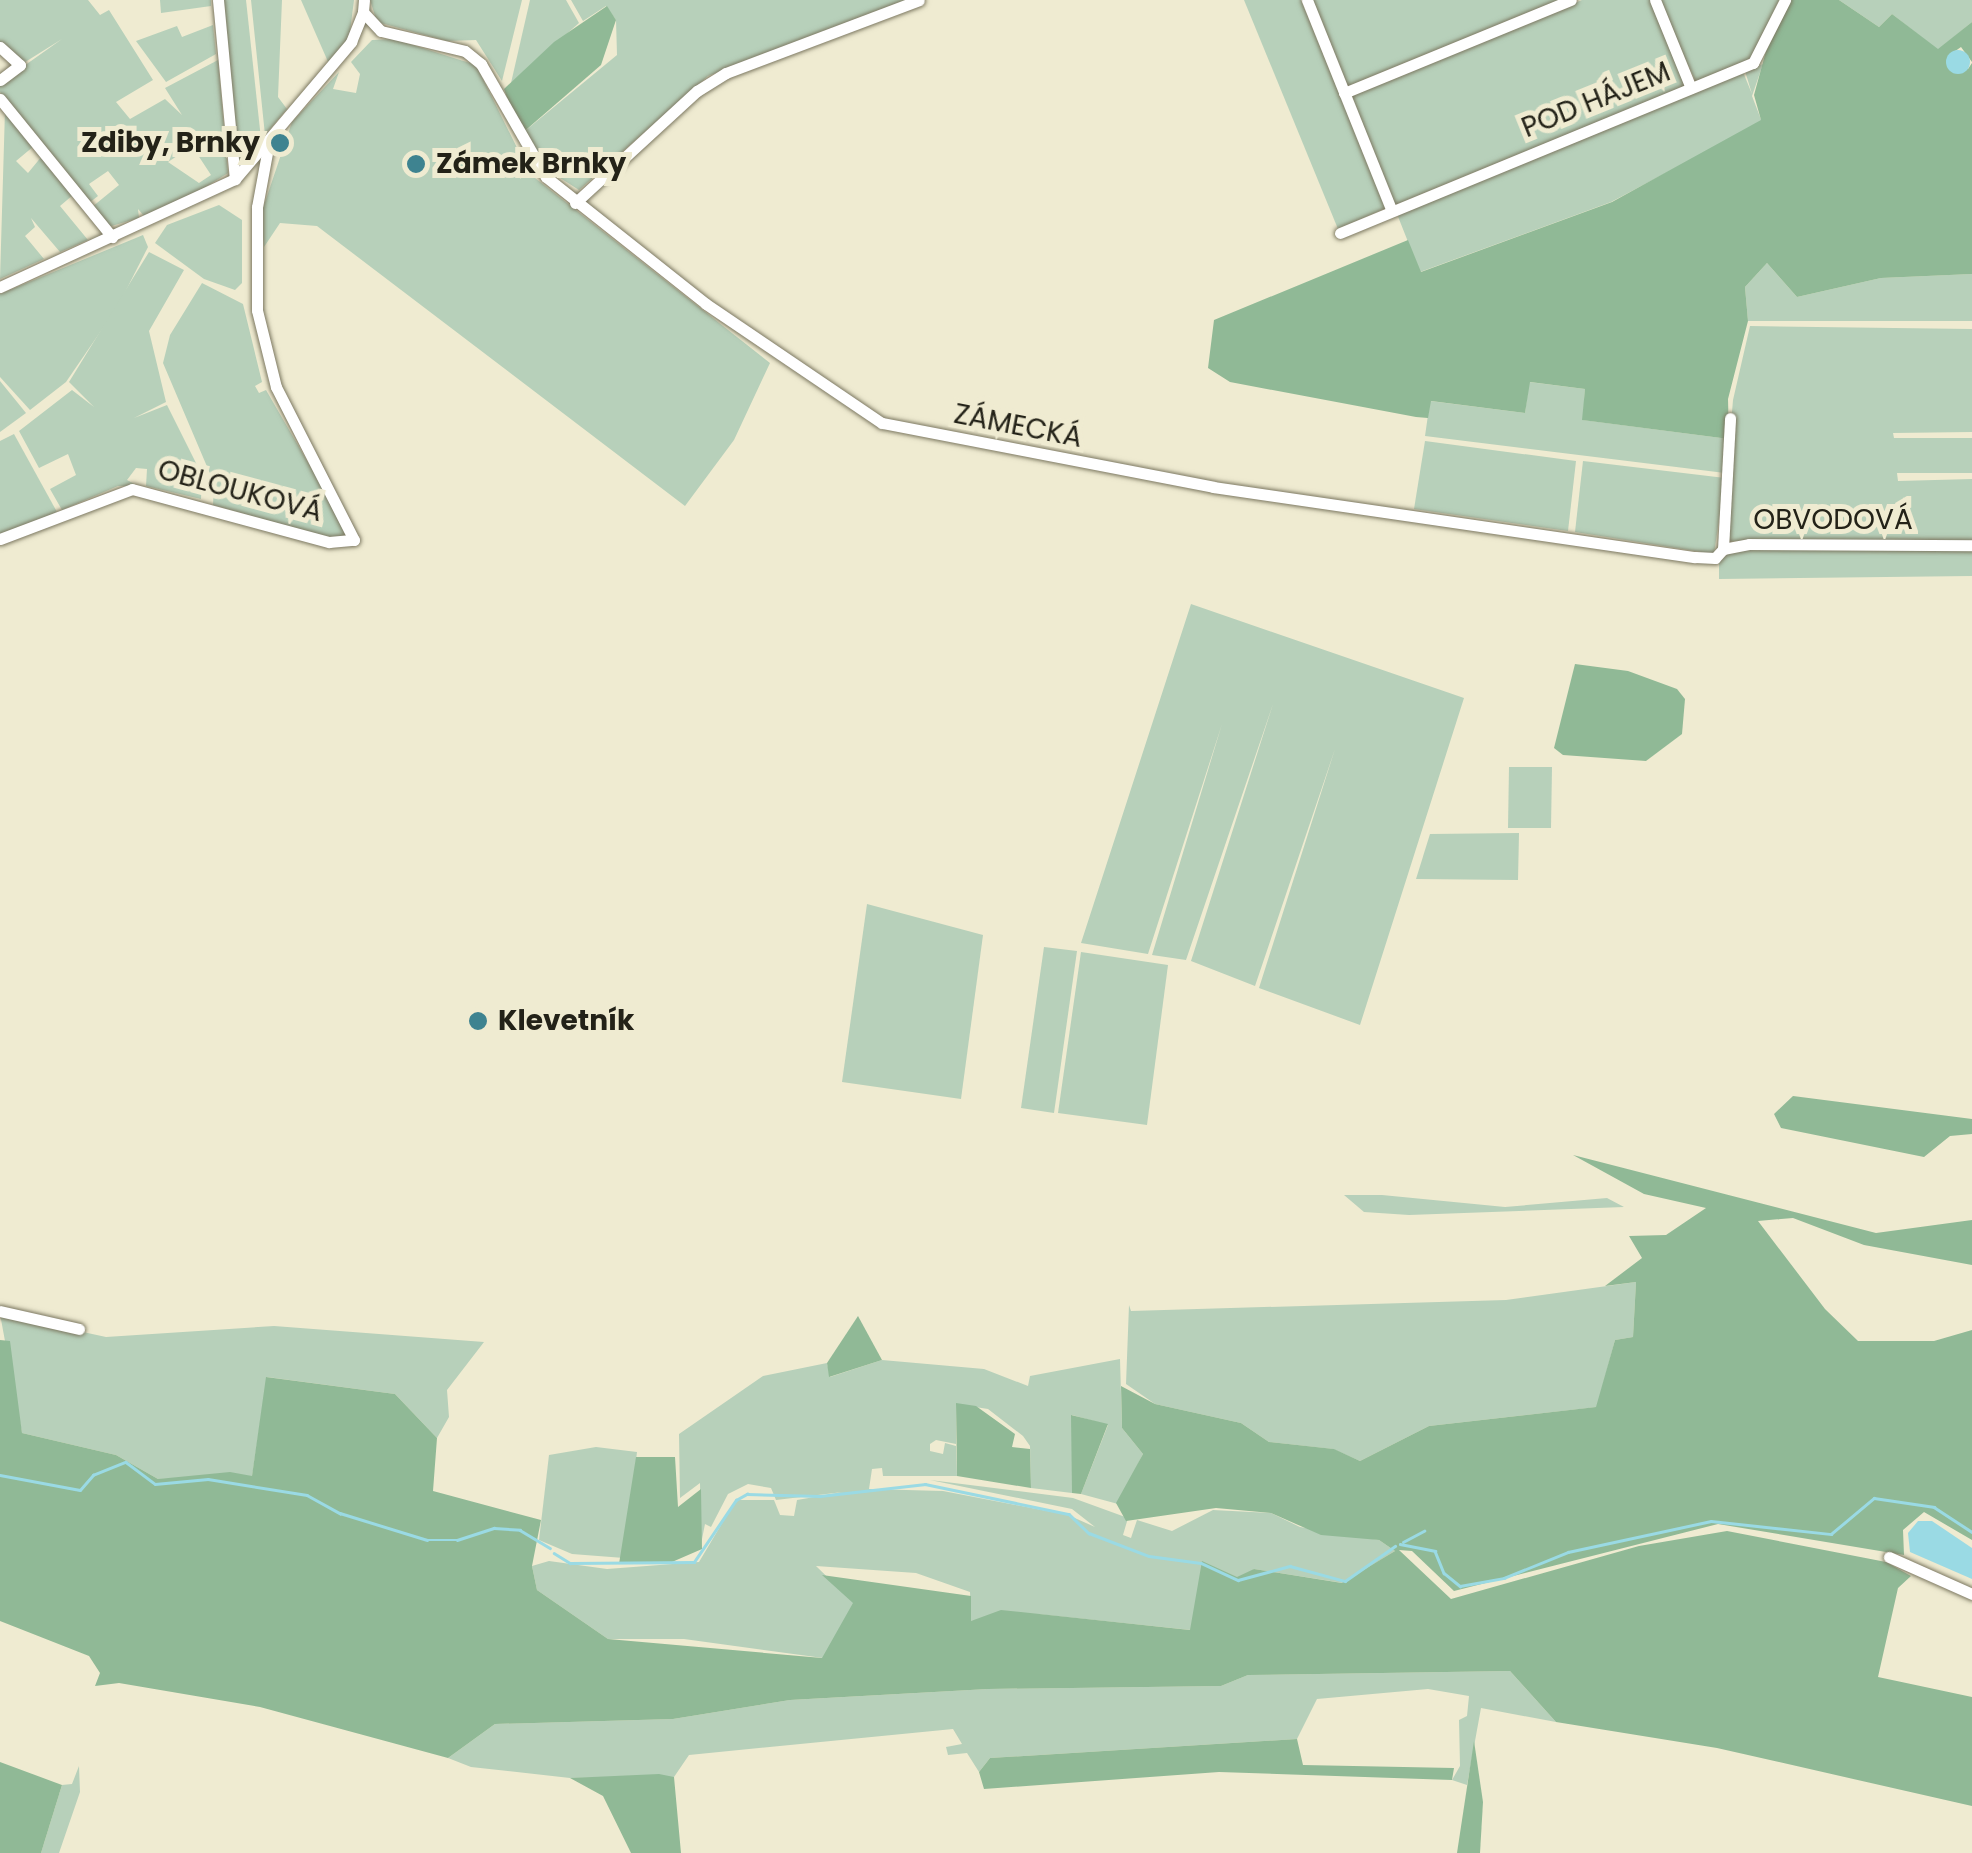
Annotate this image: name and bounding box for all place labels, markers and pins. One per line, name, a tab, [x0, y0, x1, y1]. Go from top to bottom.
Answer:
place label: Zdiby, Brnky	[81, 126, 260, 160]
marker: Zdiby, Brnky	[269, 132, 291, 154]
place label: Zámek Brnky	[436, 147, 626, 181]
marker: Zámek Brnky	[405, 153, 427, 175]
place label: Klevetník	[498, 1004, 634, 1038]
marker: Klevetník	[467, 1010, 489, 1032]

